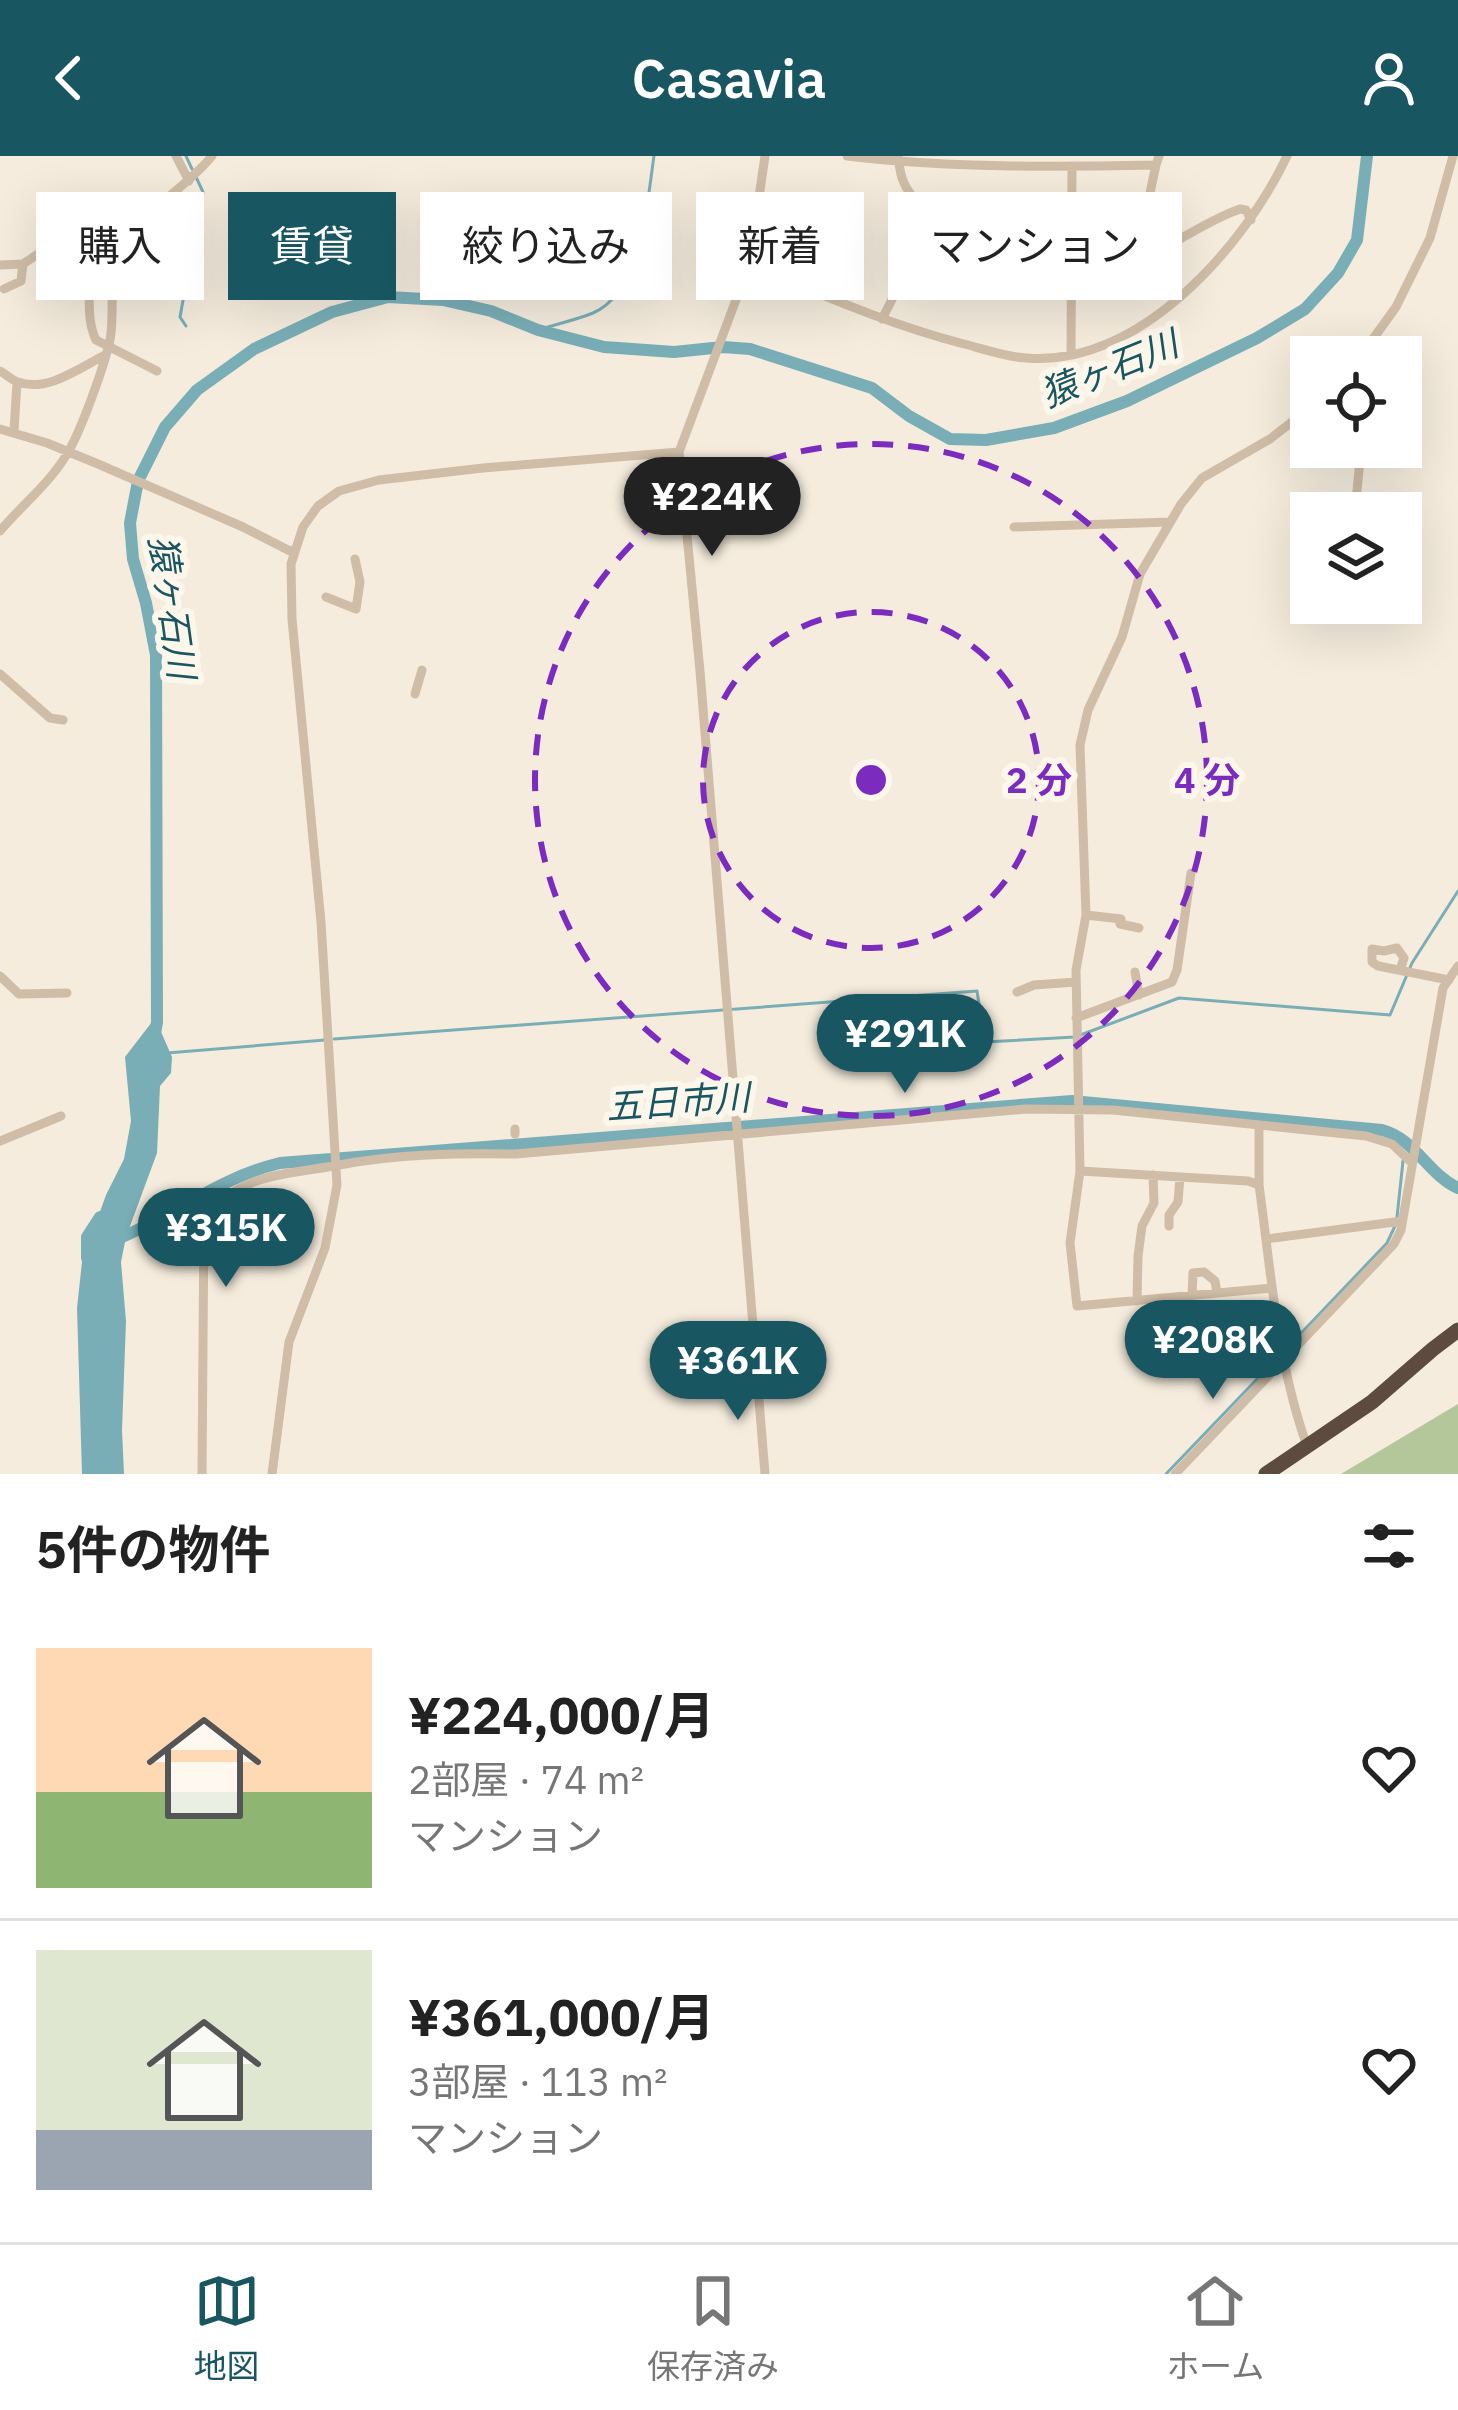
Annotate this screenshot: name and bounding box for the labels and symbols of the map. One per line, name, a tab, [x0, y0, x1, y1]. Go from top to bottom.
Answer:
water label: 猿ヶ石川	[1033, 318, 1188, 417]
pin: ¥224K	[628, 457, 796, 559]
water label: 猿ヶ石川	[140, 532, 207, 686]
text: 2 分	[1006, 756, 1072, 803]
text: 4 分	[1174, 756, 1240, 803]
centre of rings	[850, 759, 892, 801]
pin: ¥291K	[821, 994, 989, 1096]
water label: 五日市川	[605, 1072, 755, 1129]
pin: ¥315K	[142, 1188, 310, 1290]
pin: ¥208K	[1129, 1300, 1297, 1402]
pin: ¥361K	[654, 1321, 822, 1423]

